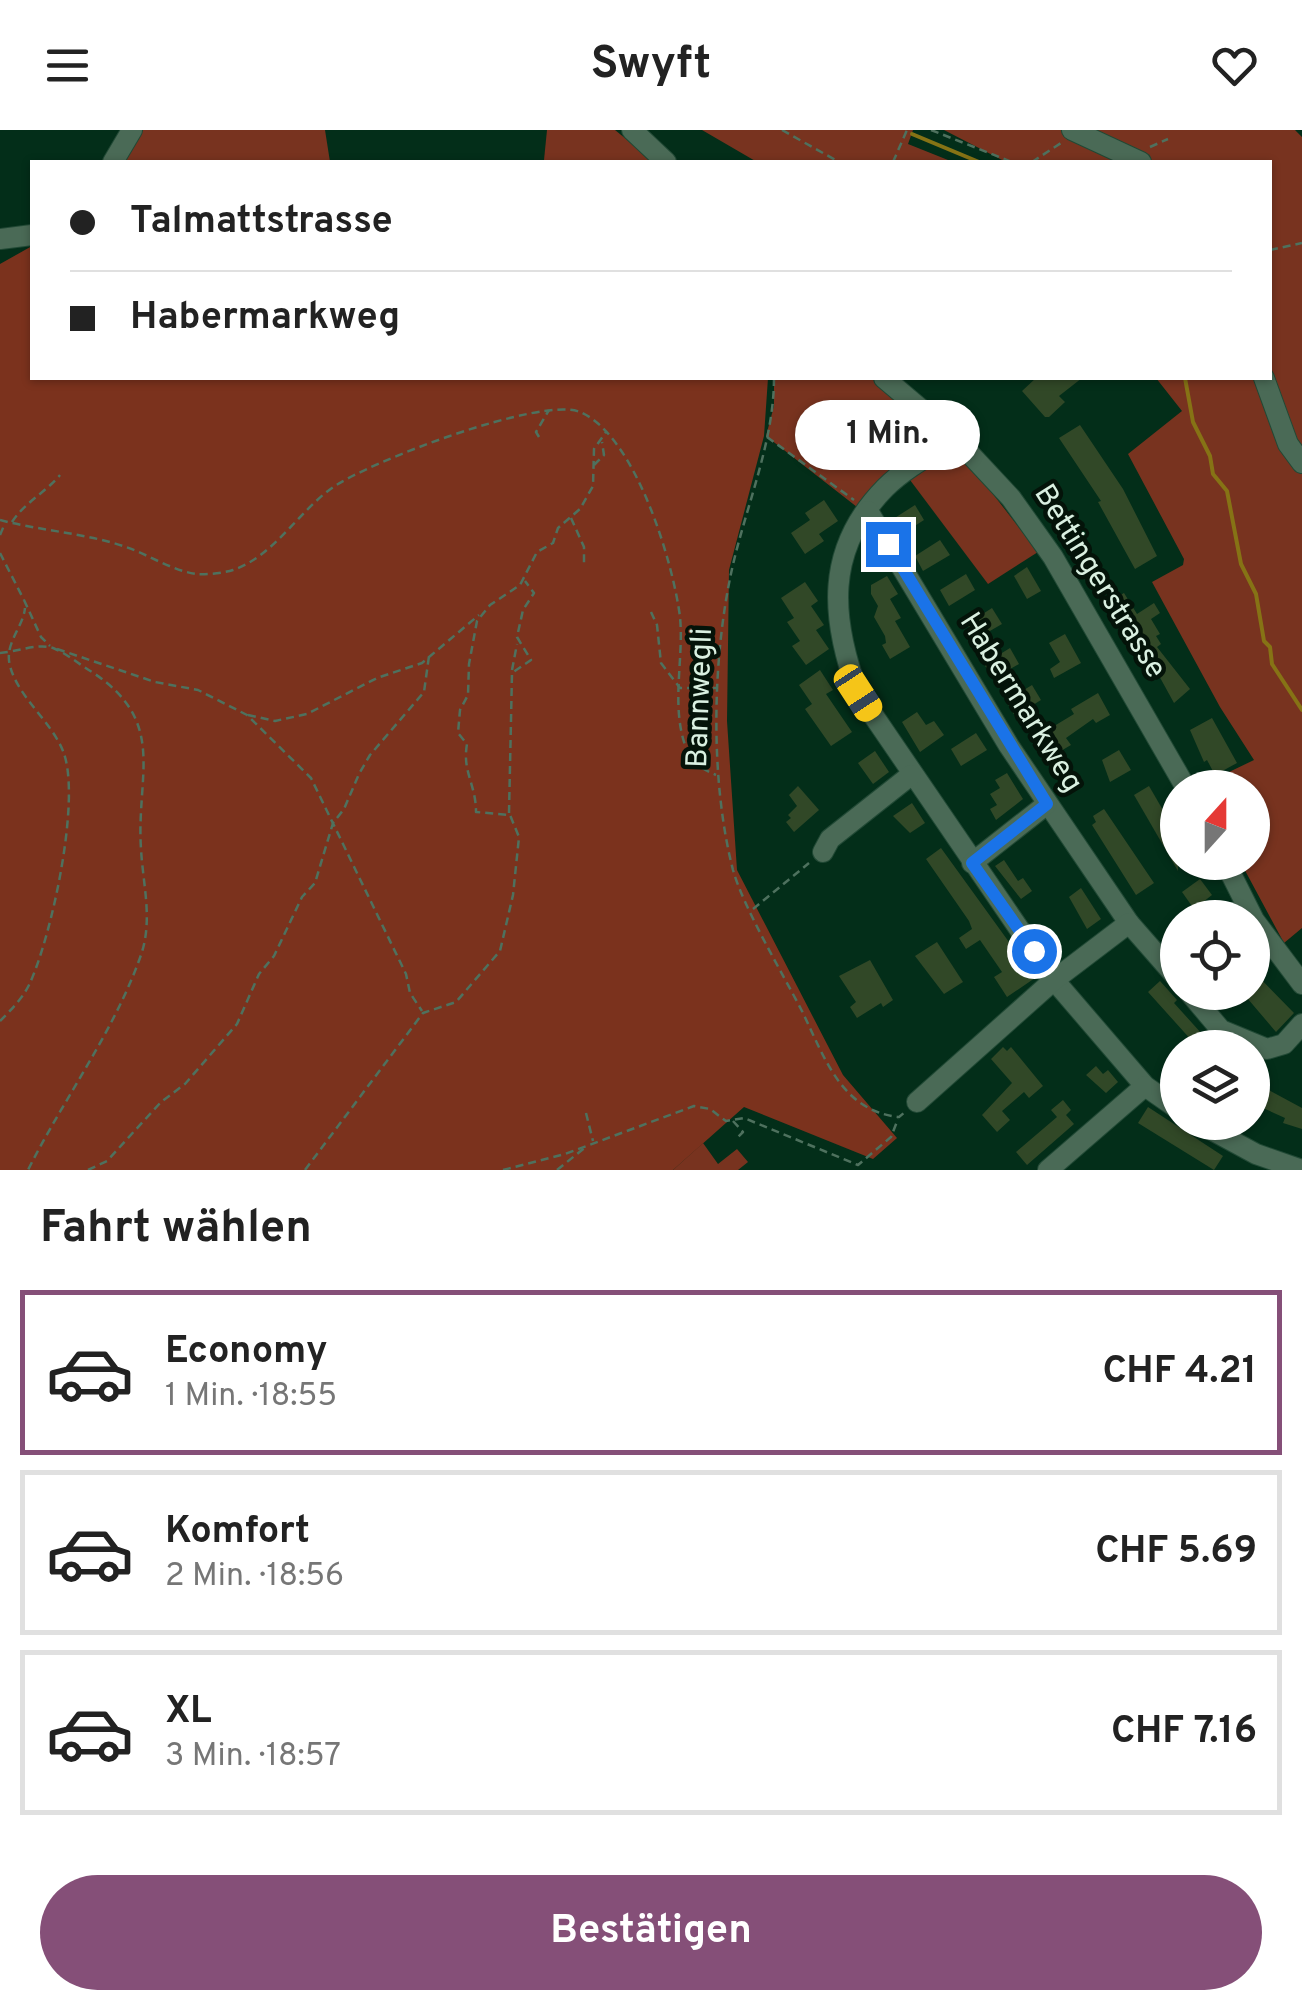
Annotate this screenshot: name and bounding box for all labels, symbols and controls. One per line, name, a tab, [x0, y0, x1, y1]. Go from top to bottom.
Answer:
text: Swyft	[591, 37, 711, 94]
icon: menu	[40, 38, 95, 93]
icon: heart	[1207, 38, 1262, 93]
text: Talmattstrasse	[130, 198, 393, 247]
text: Habermarkweg	[130, 294, 400, 343]
callout: 1 Min.	[796, 399, 980, 469]
text: 1 Min.	[846, 415, 929, 455]
street label: Bettingerstrasse	[1025, 478, 1173, 686]
route end	[866, 522, 911, 567]
street label: Habermarkweg	[950, 606, 1090, 800]
street label: Bannwegli	[680, 627, 722, 769]
car	[829, 660, 887, 726]
north arrow	[1160, 770, 1270, 880]
map controls	[1160, 770, 1270, 1140]
button: locate	[1160, 900, 1270, 1010]
route start	[1012, 929, 1057, 974]
button: layers	[1160, 1030, 1270, 1140]
text: Fahrt wählen	[40, 1201, 312, 1258]
icon: car	[45, 1328, 135, 1418]
text: Economy	[165, 1328, 327, 1377]
text: CHF 4.21	[1102, 1348, 1257, 1397]
text: 1 Min. · 18:55	[165, 1377, 337, 1417]
icon: car	[45, 1508, 135, 1598]
text: Komfort	[165, 1508, 310, 1557]
text: CHF 5.69	[1095, 1528, 1257, 1577]
text: 2 Min. · 18:56	[165, 1557, 344, 1597]
icon: car	[45, 1688, 135, 1778]
text: XL	[165, 1688, 212, 1737]
text: CHF 7.16	[1111, 1708, 1257, 1757]
text: 3 Min. · 18:57	[165, 1737, 341, 1777]
button: Bestätigen	[40, 1875, 1262, 1990]

